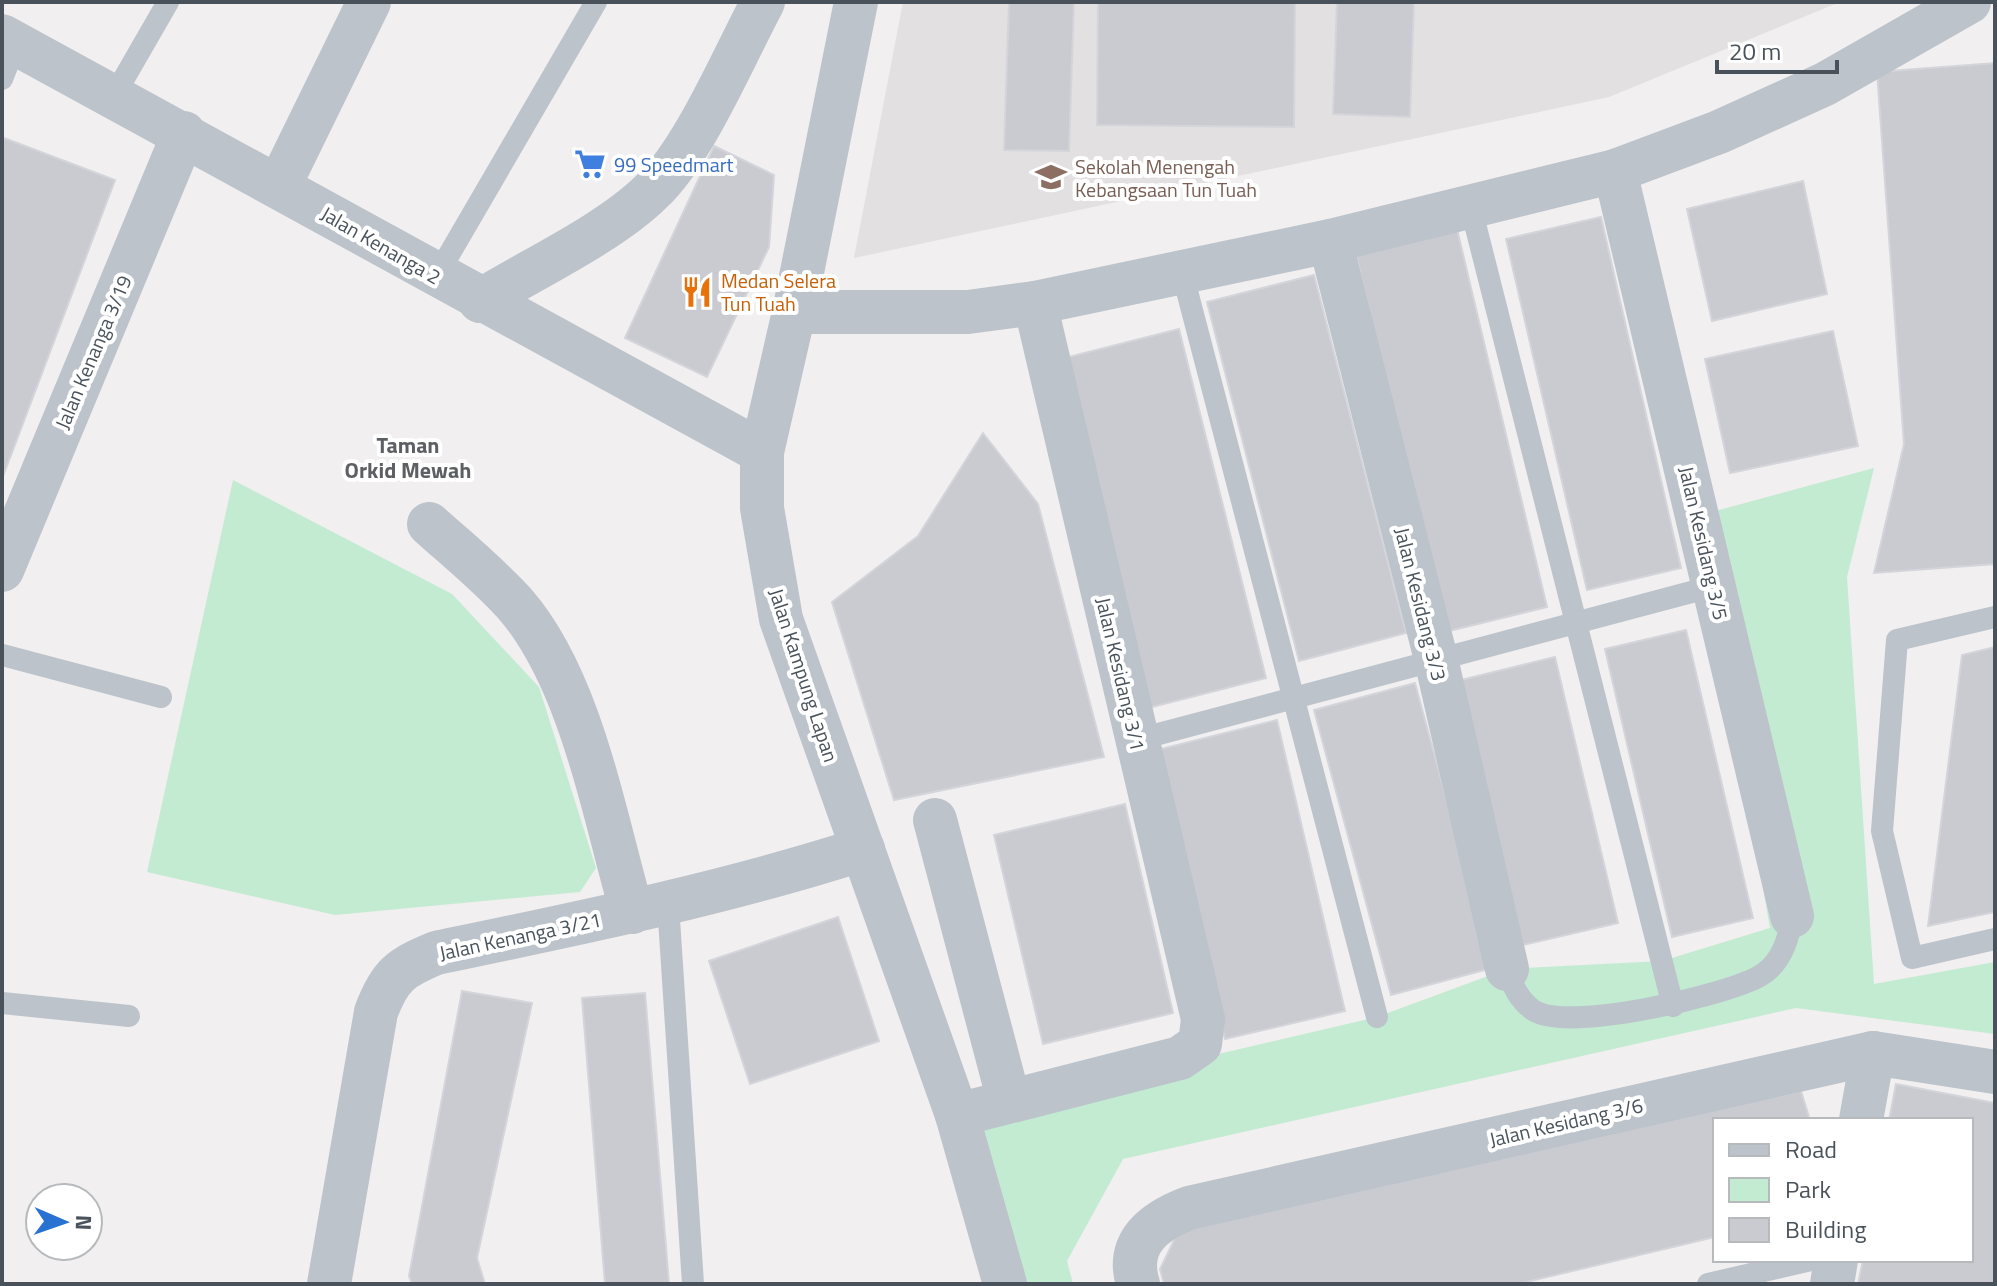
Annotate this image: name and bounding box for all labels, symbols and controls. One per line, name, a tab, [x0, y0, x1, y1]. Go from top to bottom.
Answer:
scale bar	[1717, 24, 1837, 74]
text: 20 m	[1729, 33, 1781, 69]
supermarket icon: 99 Speedmart	[573, 147, 607, 181]
place label: 99 Speedmart	[614, 149, 734, 180]
place label: Sekolah Menengah Kebangsaan Tun Tuah	[1075, 151, 1257, 205]
school or university icon: Sekolah Menengah Kebangsaan Tun Tuah	[1034, 160, 1068, 194]
street label: Jalan Kenanga 2	[315, 198, 447, 292]
place label: Medan Selera Tun Tuah	[721, 265, 836, 319]
street label: Jalan Kenanga 3/19	[47, 270, 139, 434]
restaurant icon: Medan Selera Tun Tuah	[680, 275, 714, 309]
district label: Taman Orkid Mewah	[345, 428, 471, 487]
street label: Jalan Kesidang 3/5	[1671, 463, 1737, 623]
street label: Jalan Kesidang 3/3	[1387, 524, 1455, 684]
street label: Jalan Kampung Lapan	[761, 584, 847, 766]
street label: Jalan Kesidang 3/1	[1088, 594, 1154, 754]
street label: Jalan Kenanga 3/21	[436, 904, 604, 968]
street label: Jalan Kesidang 3/6	[1486, 1089, 1646, 1155]
legend	[1713, 1118, 1973, 1262]
text: Road	[1785, 1131, 1837, 1167]
text: Park	[1785, 1171, 1831, 1207]
north arrow	[24, 1182, 104, 1262]
text: Building	[1785, 1211, 1867, 1247]
text: N	[67, 1214, 101, 1231]

